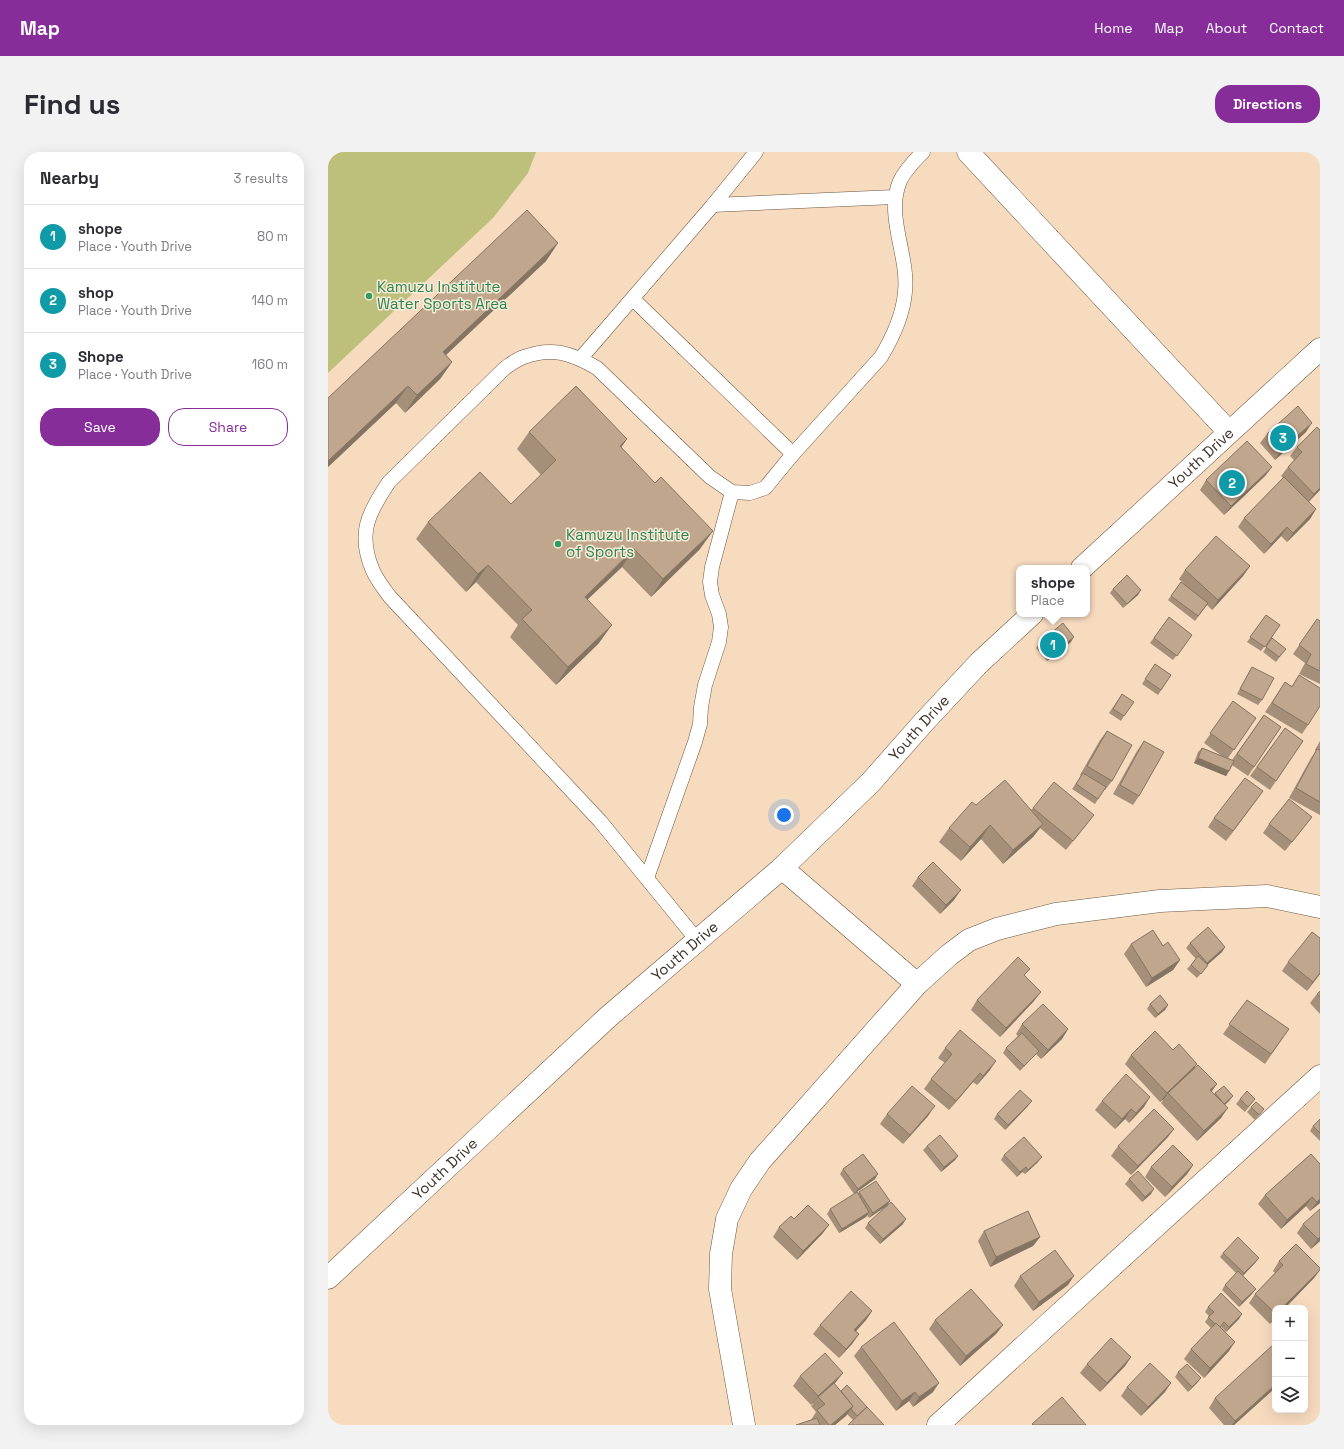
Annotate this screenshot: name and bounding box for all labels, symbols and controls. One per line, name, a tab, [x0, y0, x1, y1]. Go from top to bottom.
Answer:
text: Map	[20, 16, 60, 41]
text: Home	[1094, 19, 1132, 37]
text: Map	[1154, 19, 1184, 37]
text: About	[1206, 19, 1247, 37]
text: Contact	[1269, 19, 1324, 37]
button: Directions	[1215, 85, 1320, 123]
text: Find us	[24, 86, 121, 122]
text: Nearby	[40, 167, 99, 189]
text: 3 results	[234, 170, 288, 187]
text: shope	[78, 219, 123, 238]
text: 1	[50, 228, 56, 245]
text: 80 m	[257, 228, 288, 245]
text: Place · Youth Drive	[78, 238, 192, 255]
place label: Kamuzu Institute Water Sports Area	[377, 277, 508, 313]
text: shop	[78, 283, 114, 302]
marker: Kamuzu Institute Water Sports Area	[364, 291, 374, 301]
text: 2	[49, 292, 57, 309]
text: 140 m	[252, 292, 288, 309]
text: Place · Youth Drive	[78, 302, 192, 319]
text: Shope	[78, 347, 124, 366]
text: 3	[49, 356, 57, 373]
text: 160 m	[252, 356, 288, 373]
text: Place · Youth Drive	[78, 366, 192, 383]
button: Save	[40, 408, 160, 446]
button: Share	[168, 408, 288, 446]
street label: Youth Drive	[1164, 423, 1238, 493]
pin: 3	[1270, 423, 1296, 453]
pin: 2	[1219, 468, 1245, 498]
place label: Kamuzu Institute of Sports	[566, 525, 689, 561]
marker: Kamuzu Institute of Sports	[553, 539, 563, 549]
popup	[1016, 565, 1090, 617]
text: shope	[1031, 573, 1075, 592]
text: Place	[1031, 592, 1065, 609]
pin: 1	[1040, 630, 1066, 660]
street label: Youth Drive	[884, 691, 953, 765]
your location	[774, 805, 794, 825]
street label: Youth Drive	[647, 917, 722, 985]
street label: Youth Drive	[408, 1133, 481, 1204]
map controls	[1272, 1305, 1308, 1413]
button: +	[1272, 1305, 1308, 1341]
button: −	[1272, 1341, 1308, 1377]
button: layers	[1272, 1377, 1308, 1413]

